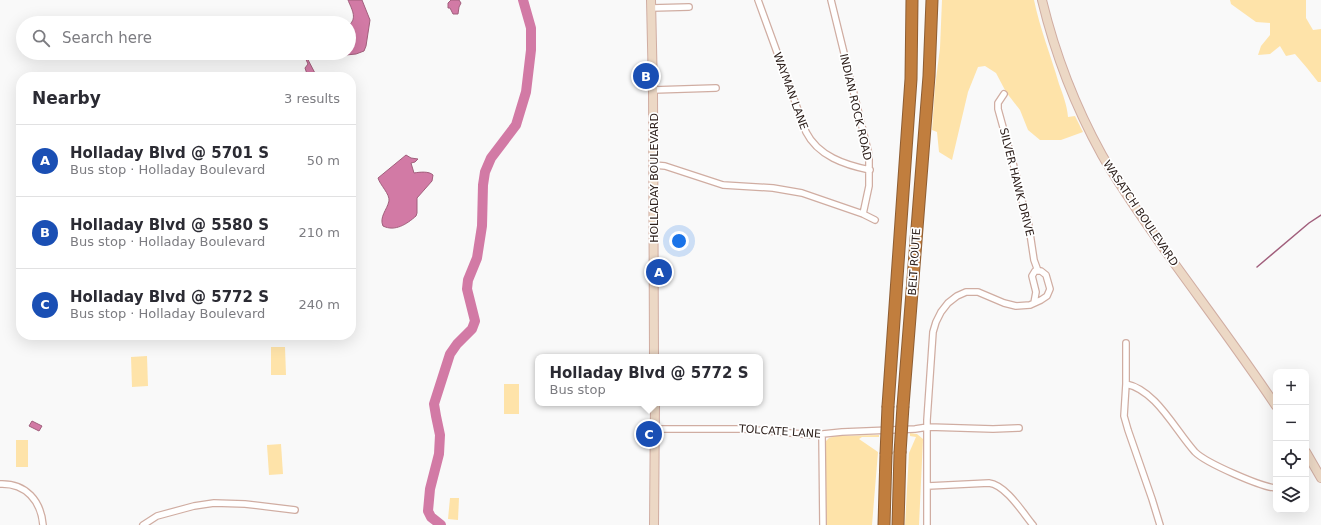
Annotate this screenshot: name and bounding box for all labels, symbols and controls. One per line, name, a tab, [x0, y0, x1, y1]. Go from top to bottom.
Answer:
search box	[16, 16, 356, 60]
icon: search	[30, 27, 52, 49]
text: Search here	[62, 29, 152, 47]
street label: WAYMAN LANE	[770, 51, 811, 132]
street label: INDIAN ROCK ROAD	[837, 52, 874, 162]
pin: B	[633, 61, 659, 91]
text: Nearby	[32, 88, 101, 108]
text: 3 results	[284, 91, 340, 106]
street label: HOLLADAY BOULEVARD	[648, 113, 661, 243]
street label: SILVER HAWK DRIVE	[997, 127, 1036, 238]
text: Holladay Blvd @ 5701 S	[70, 144, 269, 162]
text: A	[40, 153, 50, 168]
text: 50 m	[307, 153, 340, 168]
street label: WASATCH BOULEVARD	[1100, 158, 1181, 269]
text: Bus stop · Holladay Boulevard	[70, 162, 265, 177]
text: Holladay Blvd @ 5580 S	[70, 216, 269, 234]
text: B	[40, 225, 50, 240]
text: 210 m	[298, 225, 340, 240]
street label: BELT ROUTE	[906, 228, 923, 296]
your location	[669, 231, 689, 251]
text: Bus stop · Holladay Boulevard	[70, 234, 265, 249]
pin: A	[646, 257, 672, 287]
text: Holladay Blvd @ 5772 S	[70, 288, 269, 306]
text: C	[40, 297, 50, 312]
text: 240 m	[298, 297, 340, 312]
text: Bus stop · Holladay Boulevard	[70, 306, 265, 321]
popup	[535, 354, 763, 406]
text: Holladay Blvd @ 5772 S	[550, 364, 748, 382]
map controls	[1273, 369, 1309, 513]
button: +	[1273, 369, 1309, 405]
text: Bus stop	[550, 382, 606, 397]
button: −	[1273, 405, 1309, 441]
pin: C	[636, 419, 662, 449]
street label: TOLCATE LANE	[738, 422, 821, 441]
button: locate	[1273, 441, 1309, 477]
button: layers	[1273, 477, 1309, 513]

